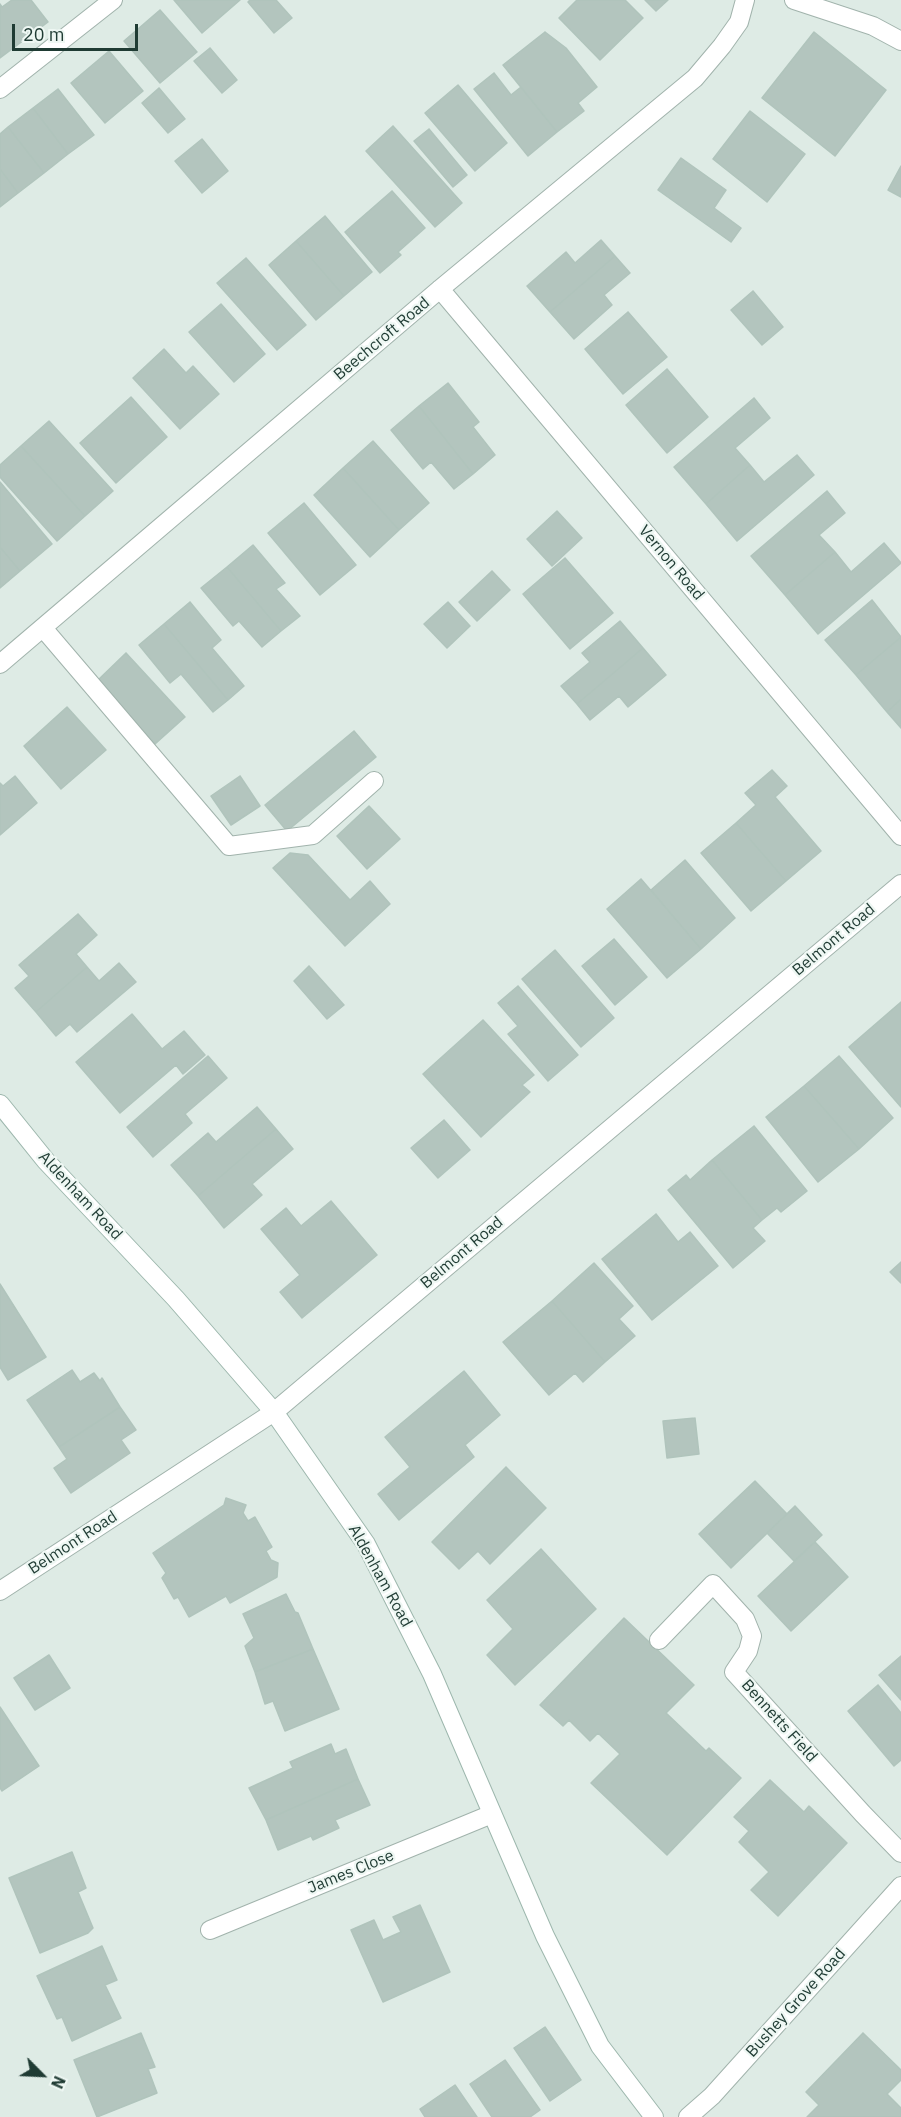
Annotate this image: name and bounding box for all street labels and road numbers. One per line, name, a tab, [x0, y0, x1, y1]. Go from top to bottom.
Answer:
street label: Beechcroft Road	[330, 293, 434, 385]
street label: Vernon Road	[634, 522, 708, 604]
street label: Belmont Road	[789, 900, 879, 980]
street label: Aldenham Road	[34, 1148, 126, 1244]
street label: Belmont Road	[417, 1213, 507, 1293]
street label: Belmont Road	[25, 1507, 121, 1579]
street label: Aldenham Road	[344, 1522, 416, 1630]
street label: Bennetts Field	[737, 1676, 821, 1766]
street label: James Close	[305, 1846, 397, 1898]
street label: Bushey Grove Road	[742, 1945, 850, 2061]

